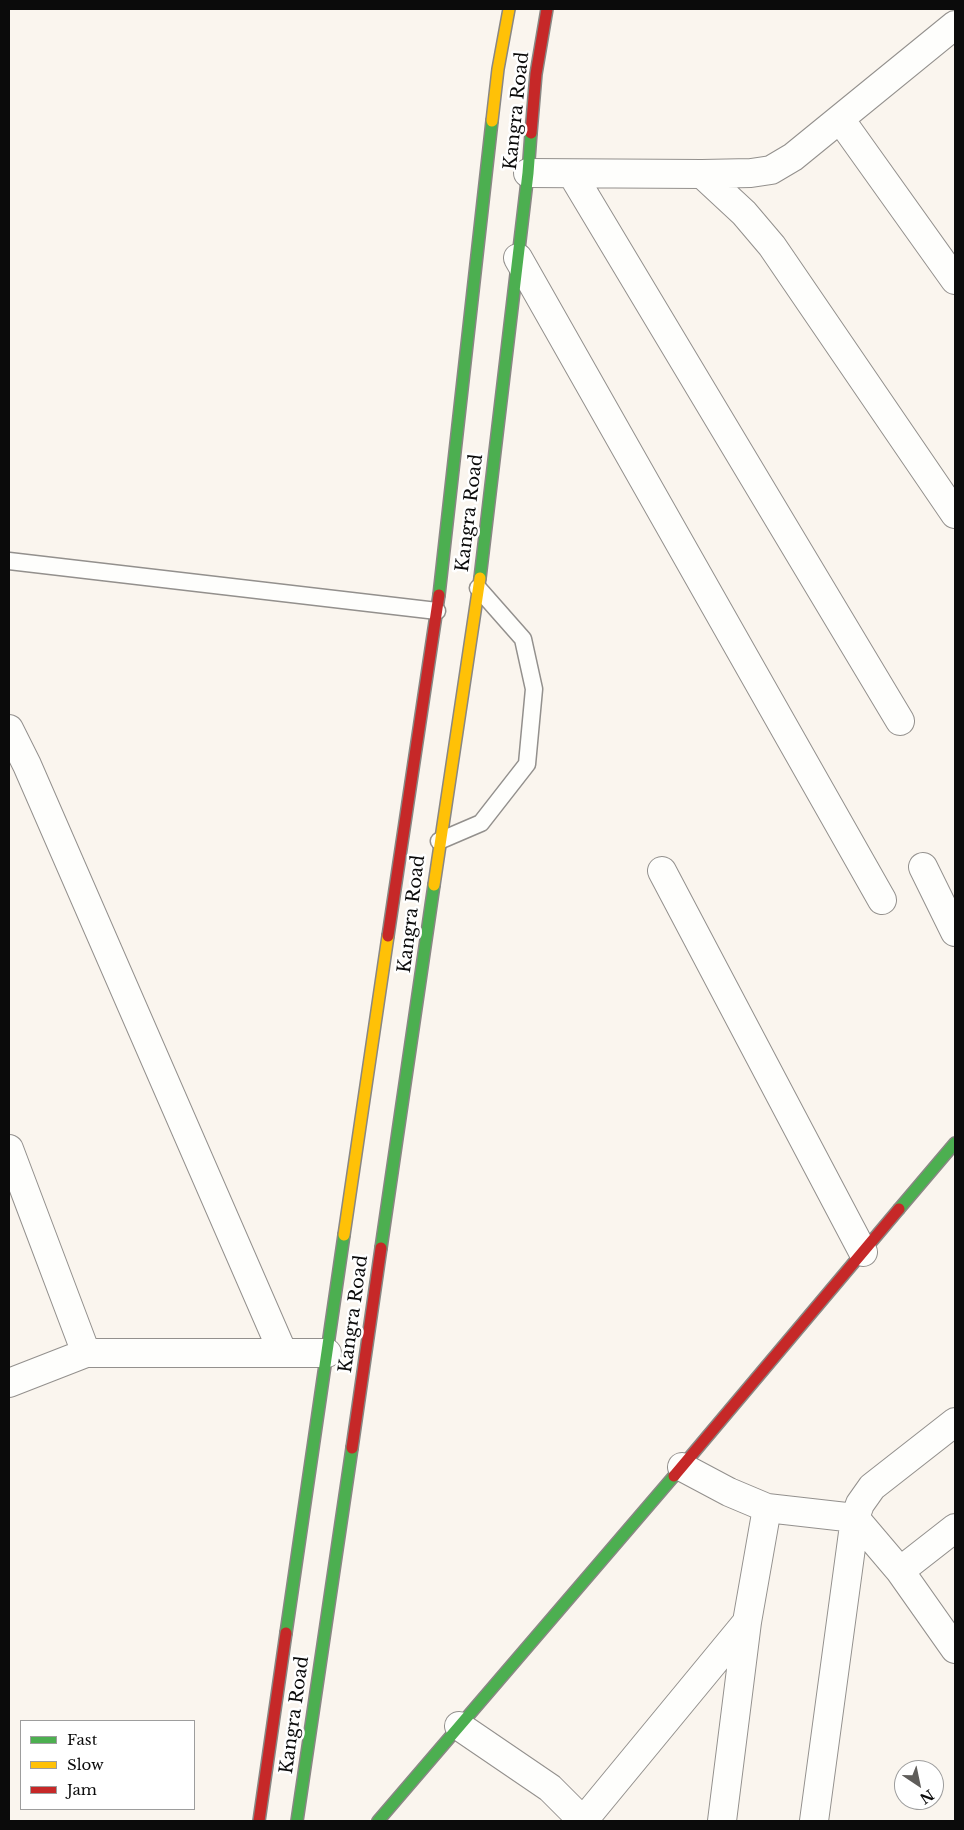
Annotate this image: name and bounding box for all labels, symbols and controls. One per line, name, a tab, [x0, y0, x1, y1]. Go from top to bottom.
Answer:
street label: Kangra Road	[500, 51, 534, 171]
street label: Kangra Road	[452, 453, 488, 573]
street label: Kangra Road	[394, 854, 430, 974]
street label: Kangra Road	[335, 1254, 373, 1374]
street label: Kangra Road	[276, 1655, 314, 1775]
legend	[20, 1720, 195, 1810]
text: Fast	[67, 1730, 97, 1749]
text: Slow	[67, 1755, 104, 1774]
north arrow	[894, 1760, 944, 1810]
text: Jam	[67, 1780, 97, 1799]
text: N	[916, 1785, 937, 1808]

